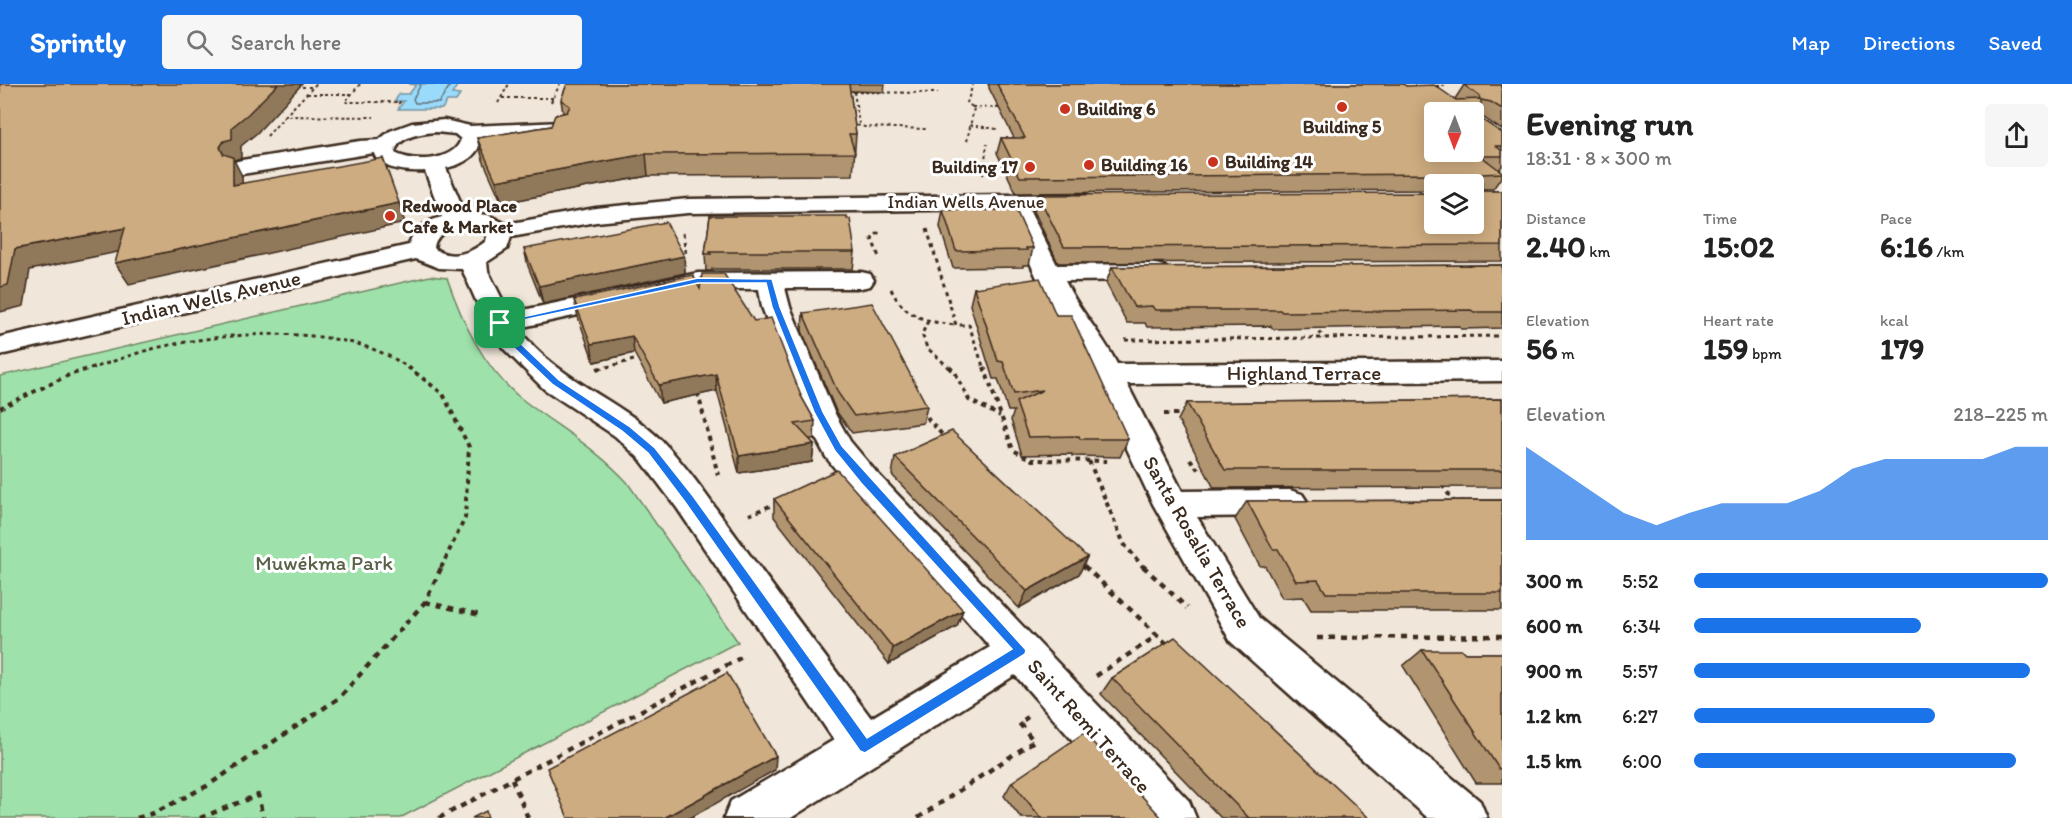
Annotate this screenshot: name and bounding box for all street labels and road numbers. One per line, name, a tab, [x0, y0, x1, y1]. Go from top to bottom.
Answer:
street label: Indian Wells Avenue	[888, 191, 1044, 213]
street label: Indian Wells Avenue	[119, 265, 303, 330]
street label: Highland Terrace	[1227, 360, 1381, 385]
street label: Santa Rosalia Terrace	[1138, 451, 1257, 632]
street label: Saint Remi Terrace	[1022, 653, 1156, 798]

